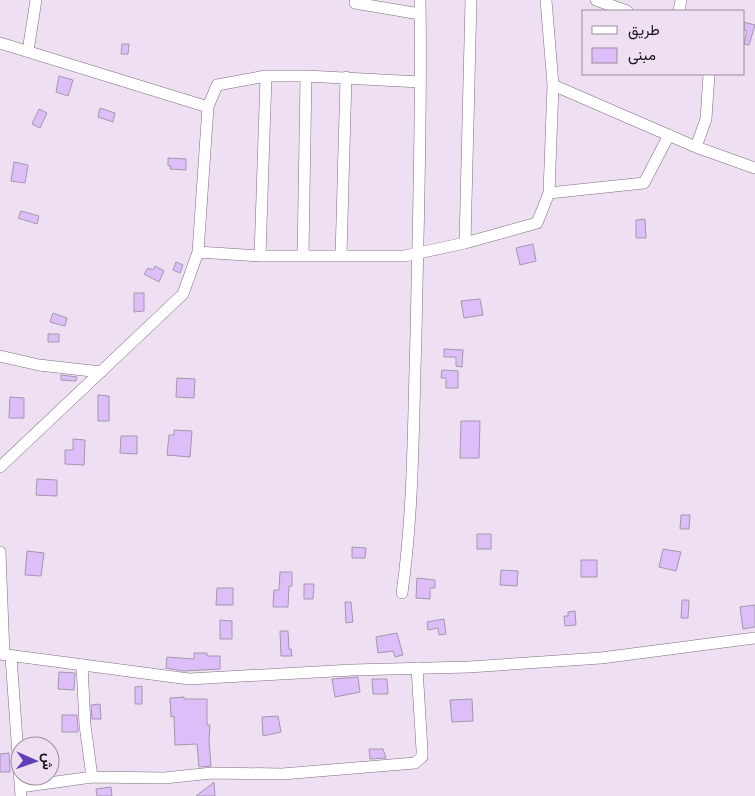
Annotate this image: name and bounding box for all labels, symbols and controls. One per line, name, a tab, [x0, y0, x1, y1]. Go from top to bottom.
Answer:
legend	[582, 10, 745, 75]
text: طريق	[628, 20, 660, 40]
text: مبنى	[628, 45, 656, 65]
north arrow	[10, 736, 60, 786]
text: ش	[39, 753, 57, 770]

